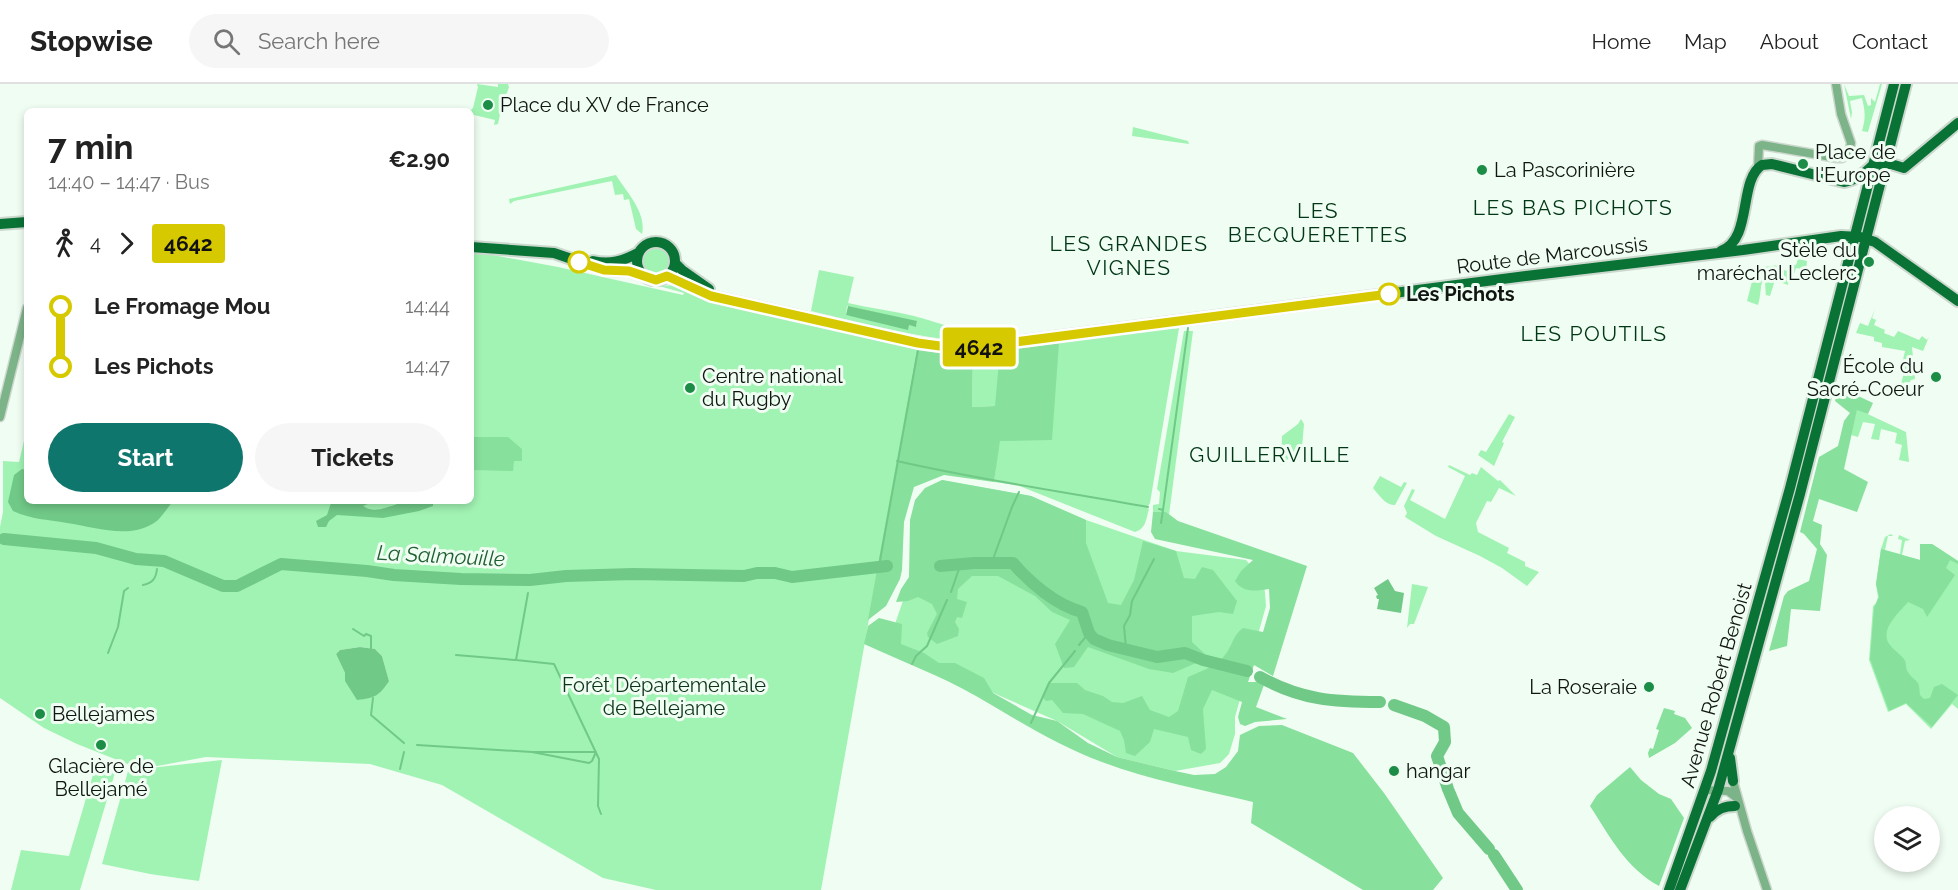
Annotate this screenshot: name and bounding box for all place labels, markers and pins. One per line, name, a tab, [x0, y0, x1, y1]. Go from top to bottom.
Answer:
place label: Place du XV de France	[500, 93, 709, 117]
marker: Place du XV de France	[481, 98, 495, 112]
place label: Place de l'Europe	[1815, 140, 1896, 187]
marker: Place de l'Europe	[1796, 157, 1810, 171]
place label: La Pascorinière	[1494, 158, 1635, 182]
marker: La Pascorinière	[1475, 163, 1489, 177]
place label: Stèle du maréchal Leclerc	[1697, 238, 1857, 285]
unlabelled marker	[568, 251, 590, 273]
marker: Stèle du maréchal Leclerc	[1862, 255, 1876, 269]
place label: Les Pichots	[1406, 282, 1515, 306]
marker: Les Pichots	[1378, 283, 1400, 305]
place label: École du Sacré-Coeur	[1807, 354, 1924, 401]
place label: Centre national du Rugby	[702, 364, 843, 411]
marker: École du Sacré-Coeur	[1929, 370, 1943, 384]
marker: Centre national du Rugby	[683, 381, 697, 395]
place label: La Roseraie	[1529, 675, 1637, 699]
marker: La Roseraie	[1642, 680, 1656, 694]
place label: Bellejames	[52, 702, 155, 726]
marker: Bellejames	[33, 707, 47, 721]
marker: Glacière de Bellejamé	[94, 738, 108, 752]
place label: Glacière de Bellejamé	[48, 754, 154, 801]
place label: hangar	[1406, 759, 1471, 783]
marker: hangar	[1387, 764, 1401, 778]

